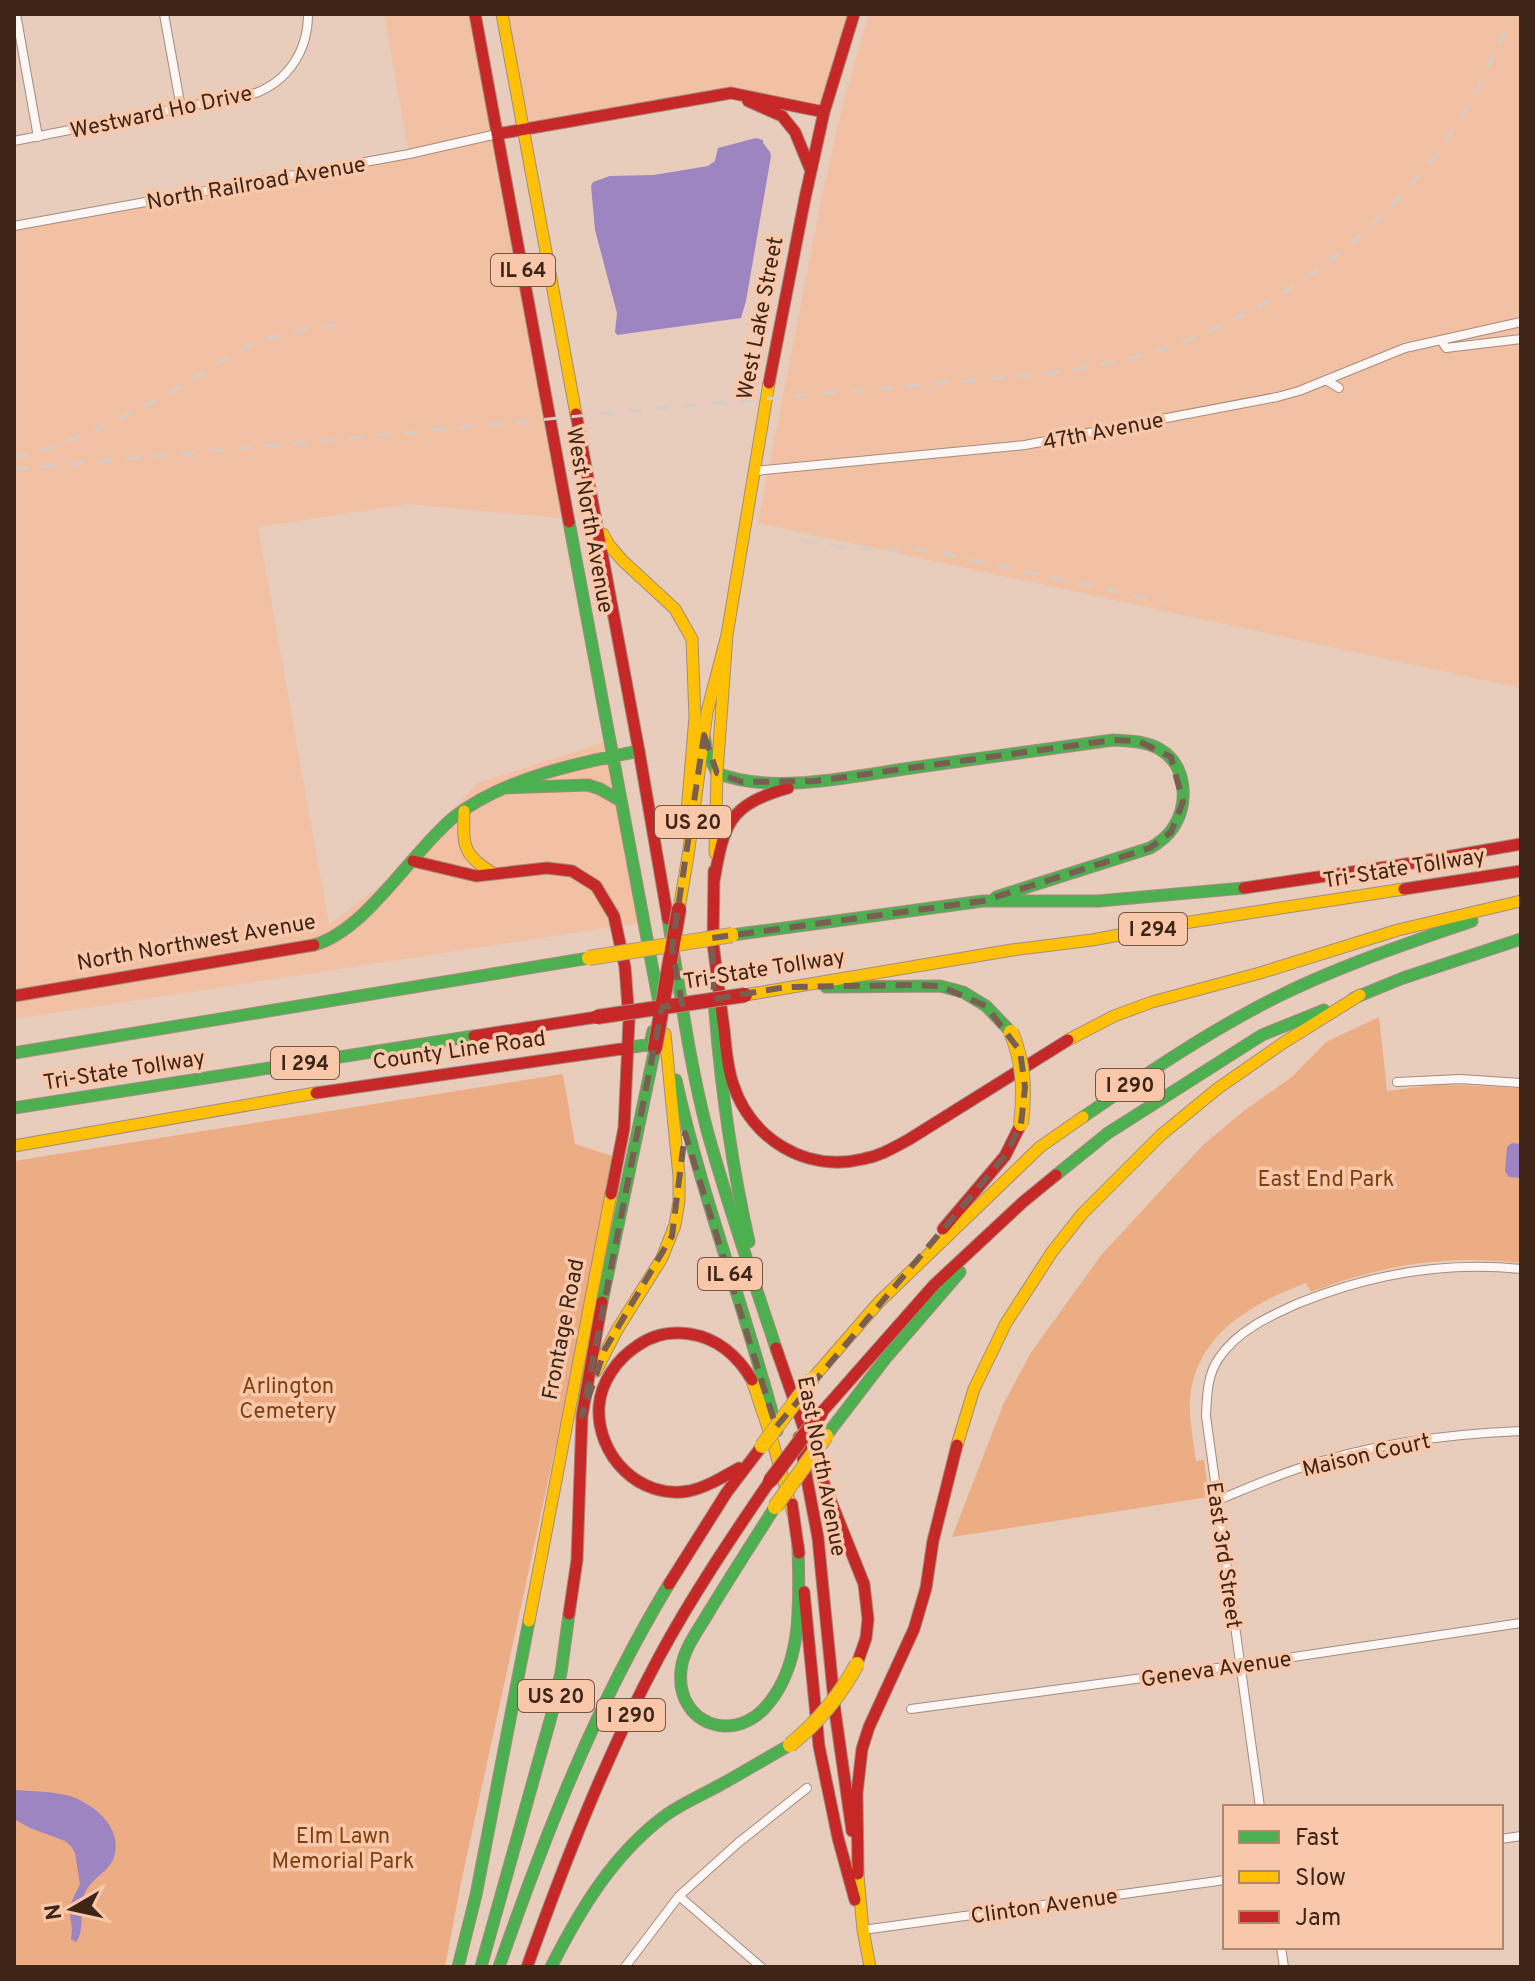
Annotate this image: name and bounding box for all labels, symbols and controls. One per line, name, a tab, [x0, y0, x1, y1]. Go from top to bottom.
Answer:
street label: Westward Ho Drive	[68, 81, 255, 146]
street label: North Railroad Avenue	[145, 152, 368, 217]
street label: West Lake Street	[732, 235, 791, 402]
road number: IL 64	[491, 254, 555, 286]
street label: 47th Avenue	[1041, 408, 1166, 457]
street label: West North Avenue	[559, 426, 618, 615]
road number: US 20	[655, 806, 731, 838]
street label: Tri-State Tollway	[1322, 843, 1487, 896]
street label: North Northwest Avenue	[75, 909, 318, 978]
road number: I 294	[1119, 913, 1187, 945]
street label: Tri-State Tollway	[682, 944, 847, 997]
street label: County Line Road	[371, 1026, 548, 1077]
street label: Tri-State Tollway	[42, 1045, 207, 1098]
road number: I 294	[271, 1047, 339, 1079]
road number: I 290	[1096, 1069, 1164, 1101]
park label: East End Park	[1258, 1167, 1394, 1194]
street label: Frontage Road	[538, 1257, 591, 1402]
road number: IL 64	[698, 1258, 762, 1290]
park label: Arlington Cemetery	[239, 1374, 337, 1426]
street label: East North Avenue	[790, 1374, 851, 1559]
street label: Maison Court	[1300, 1429, 1433, 1484]
street label: East 3rd Street	[1199, 1480, 1246, 1630]
street label: Geneva Avenue	[1139, 1647, 1293, 1694]
road number: US 20	[518, 1680, 594, 1712]
road number: I 290	[597, 1699, 665, 1731]
legend	[1223, 1805, 1503, 1949]
park label: Elm Lawn Memorial Park	[272, 1824, 414, 1876]
text: Fast	[1295, 1824, 1339, 1854]
text: Slow	[1295, 1864, 1346, 1894]
north arrow	[32, 1869, 112, 1949]
street label: Clinton Avenue	[969, 1884, 1120, 1931]
text: N	[40, 1902, 69, 1922]
text: Jam	[1295, 1904, 1341, 1934]

